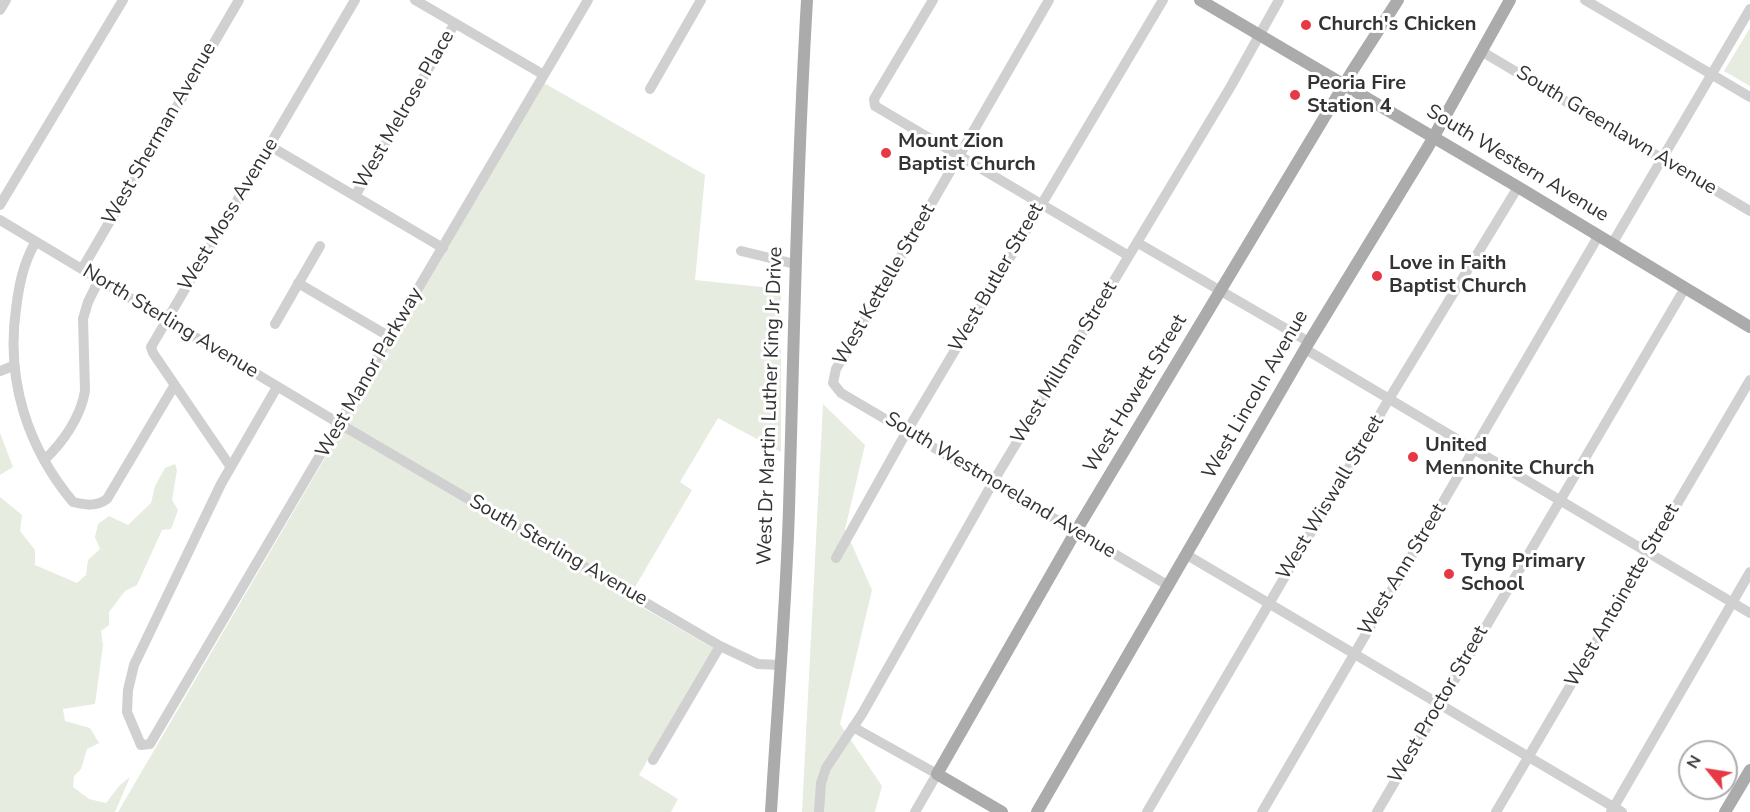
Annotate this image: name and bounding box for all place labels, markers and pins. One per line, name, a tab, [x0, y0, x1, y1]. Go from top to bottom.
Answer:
place label: Church's Chicken	[1318, 13, 1477, 37]
marker: Church's Chicken	[1299, 18, 1313, 32]
place label: Peoria Fire Station 4	[1307, 72, 1406, 119]
marker: Peoria Fire Station 4	[1288, 88, 1302, 102]
place label: Mount Zion Baptist Church	[898, 130, 1036, 177]
marker: Mount Zion Baptist Church	[879, 146, 893, 160]
place label: Love in Faith Baptist Church	[1389, 252, 1527, 299]
marker: Love in Faith Baptist Church	[1370, 269, 1384, 283]
place label: United Mennonite Church	[1425, 434, 1594, 481]
marker: United Mennonite Church	[1406, 450, 1420, 464]
place label: Tyng Primary School	[1461, 550, 1585, 597]
marker: Tyng Primary School	[1442, 567, 1456, 581]

